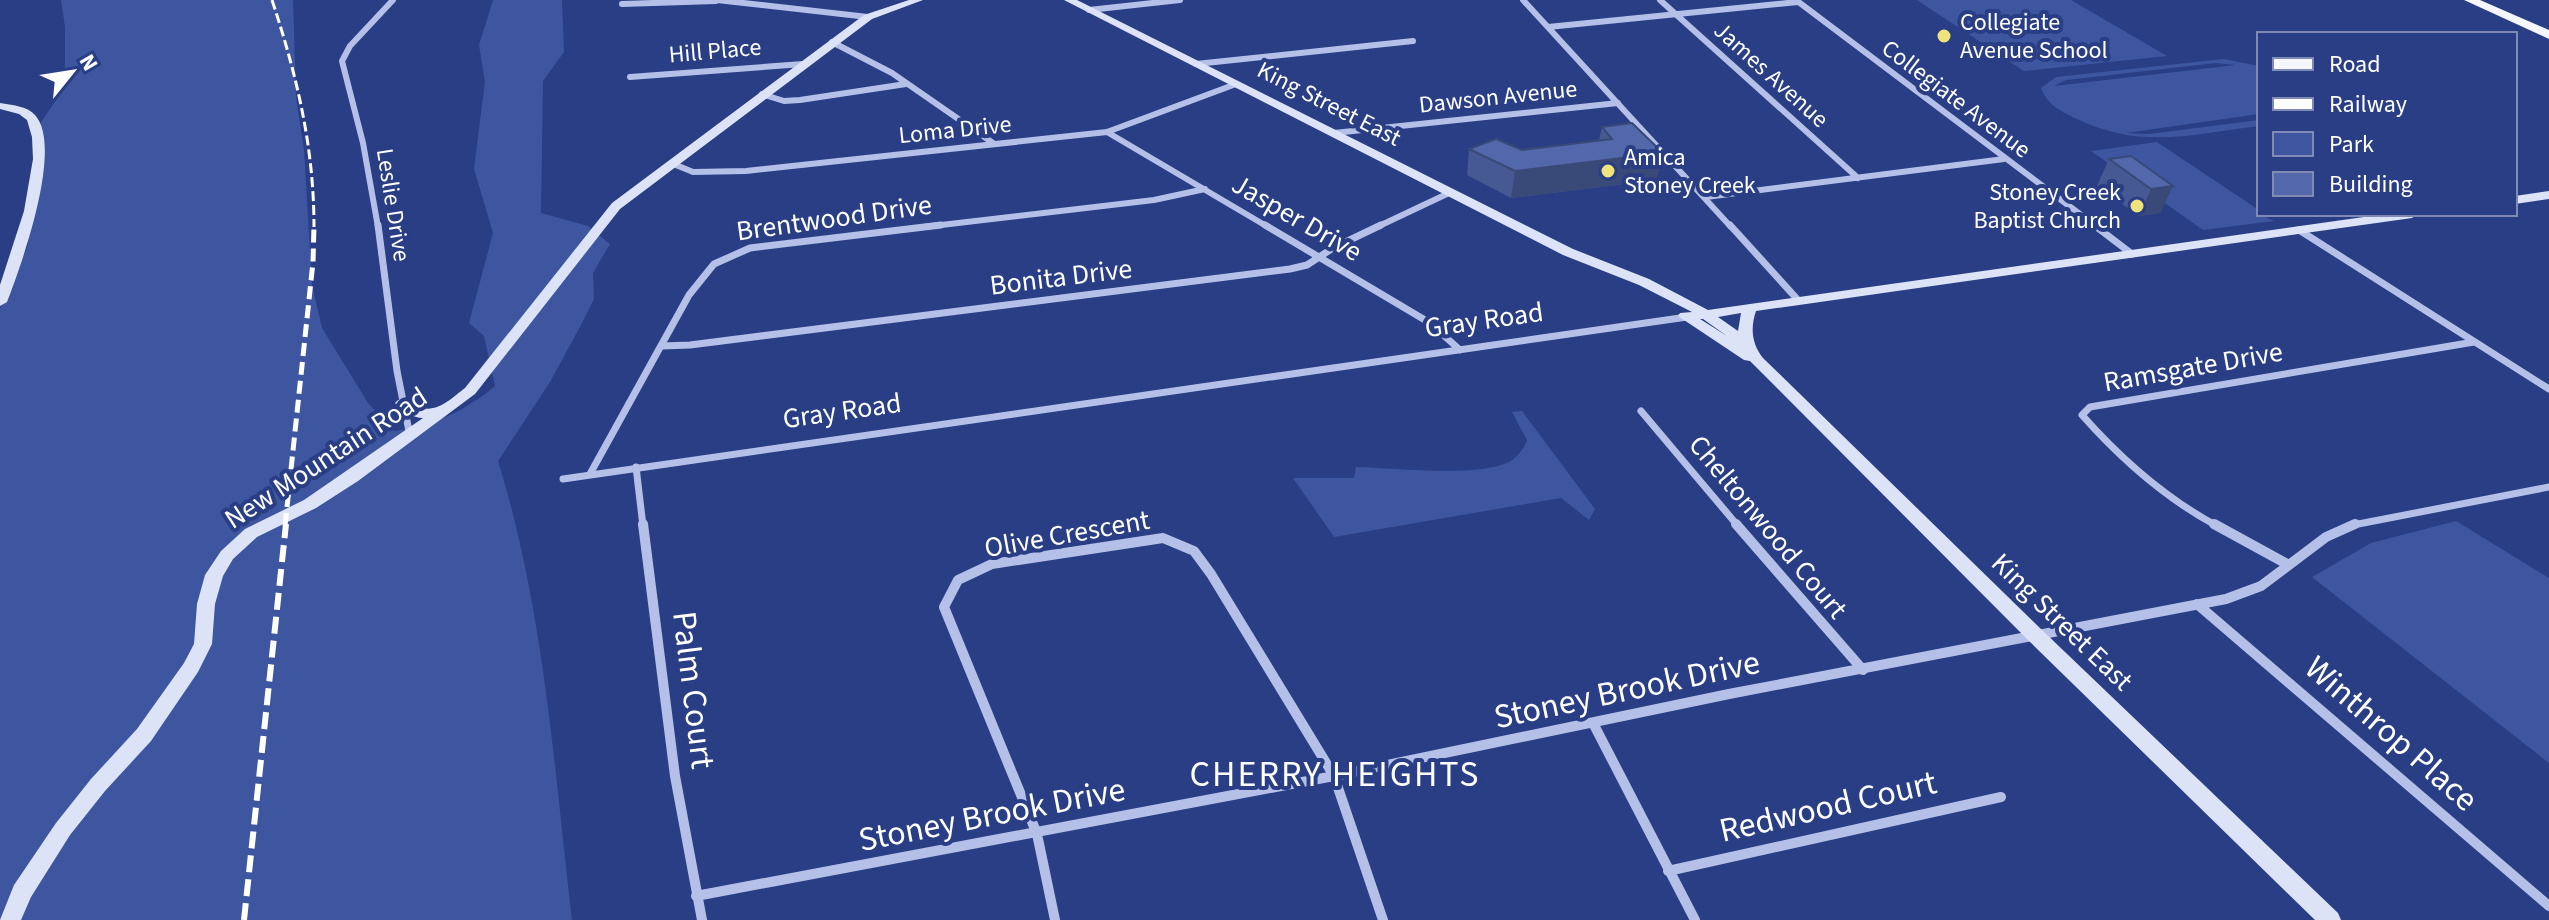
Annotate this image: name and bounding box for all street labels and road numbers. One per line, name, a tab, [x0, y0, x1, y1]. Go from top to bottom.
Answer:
street label: James Avenue	[1706, 14, 1836, 136]
street label: Hill Place	[667, 30, 763, 72]
street label: Collegiate Avenue	[1874, 31, 2038, 167]
street label: King Street East	[1251, 53, 1407, 155]
street label: Dawson Avenue	[1417, 71, 1579, 123]
street label: Loma Drive	[897, 107, 1013, 153]
street label: Leslie Drive	[367, 146, 419, 264]
street label: Jasper Drive	[1224, 165, 1370, 271]
street label: Brentwood Drive	[734, 185, 934, 251]
street label: Bonita Drive	[988, 248, 1134, 306]
street label: Gray Road	[1422, 292, 1546, 348]
street label: Ramsgate Drive	[2100, 332, 2286, 402]
street label: New Mountain Road	[217, 377, 435, 539]
street label: Gray Road	[780, 383, 904, 439]
street label: Cheltonwood Court	[1679, 426, 1857, 628]
street label: Olive Crescent	[981, 500, 1153, 568]
street label: King Street East	[1982, 544, 2142, 700]
street label: Palm Court	[659, 608, 727, 772]
street label: Stoney Brook Drive	[1489, 638, 1765, 742]
street label: Winthrop Place	[2293, 645, 2489, 823]
street label: Redwood Court	[1715, 758, 1942, 856]
street label: Stoney Brook Drive	[854, 765, 1130, 865]

